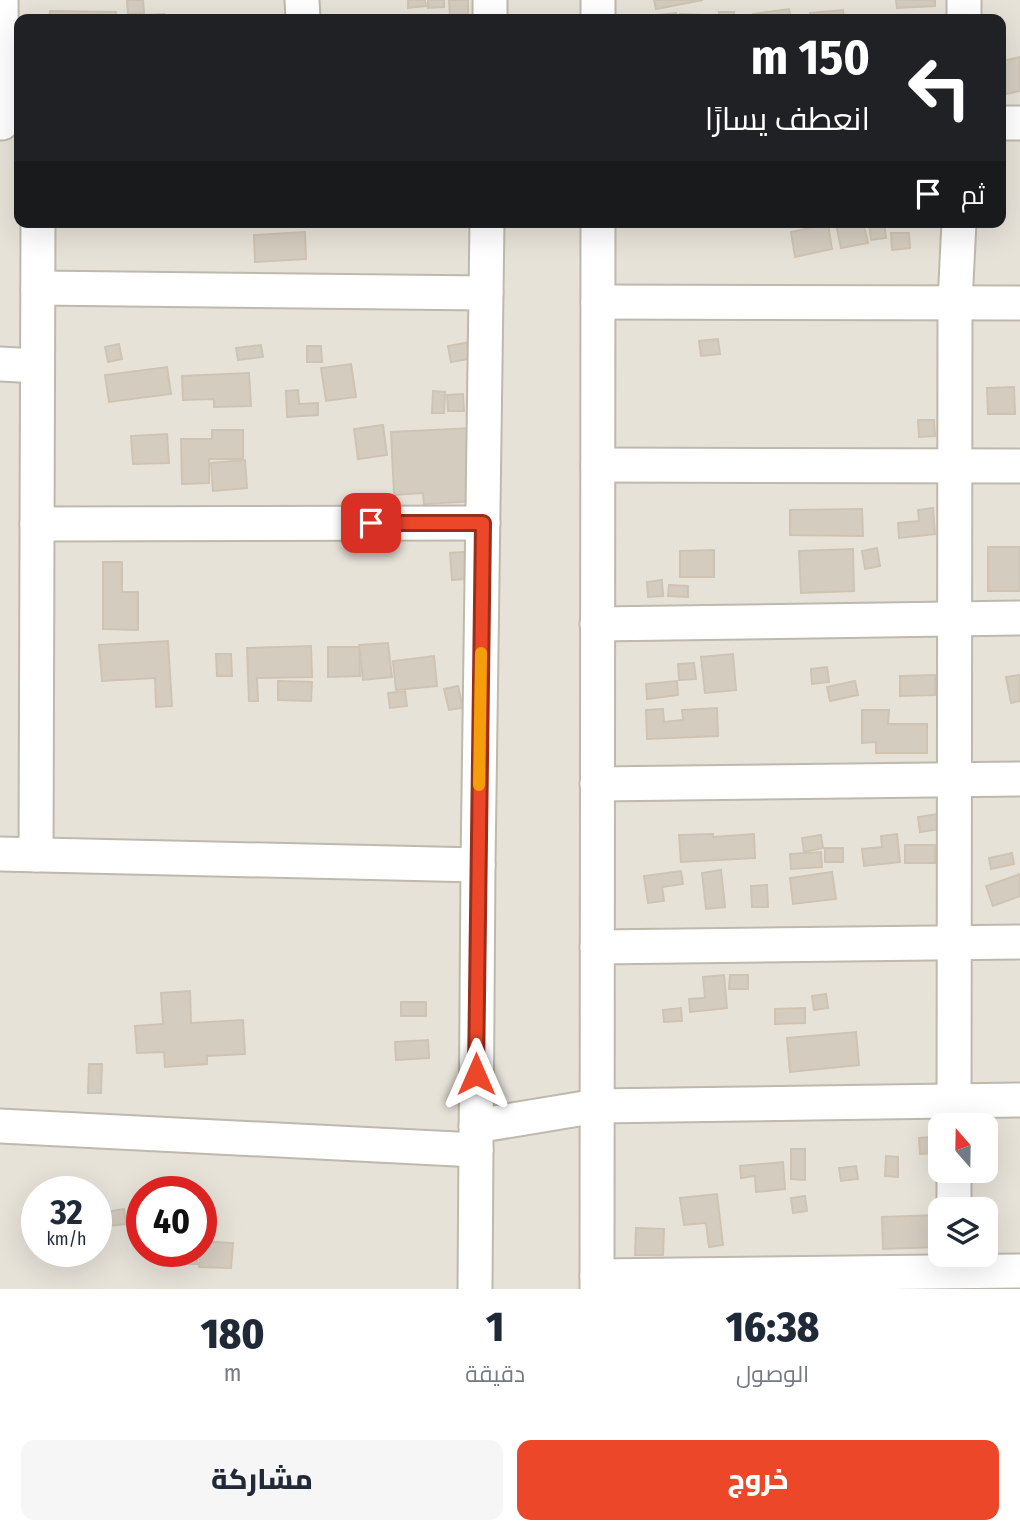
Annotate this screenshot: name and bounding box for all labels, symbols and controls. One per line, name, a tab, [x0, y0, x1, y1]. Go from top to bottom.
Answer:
text: 150 m	[751, 28, 870, 87]
icon: left	[894, 42, 985, 133]
text: انعطف يسارًا	[705, 100, 870, 138]
icon: arrive	[909, 175, 947, 213]
text: ثم	[961, 180, 985, 211]
pin	[341, 493, 401, 553]
icon: arrive	[352, 504, 390, 542]
position arrow	[439, 1037, 513, 1111]
north arrow	[928, 1113, 998, 1183]
map controls	[928, 1113, 998, 1267]
speed limit sign: 40	[126, 1176, 217, 1267]
text: 32	[50, 1191, 83, 1233]
button: layers	[928, 1197, 998, 1267]
text: km/h	[46, 1228, 87, 1250]
text: 1	[486, 1302, 504, 1352]
text: 16:38	[726, 1302, 819, 1352]
text: 180	[201, 1309, 265, 1359]
text: m	[224, 1359, 241, 1387]
text: دقيقة	[465, 1360, 525, 1388]
text: الوصول	[736, 1360, 809, 1388]
button: مشاركة	[21, 1440, 503, 1520]
button: خروج	[517, 1440, 999, 1520]

